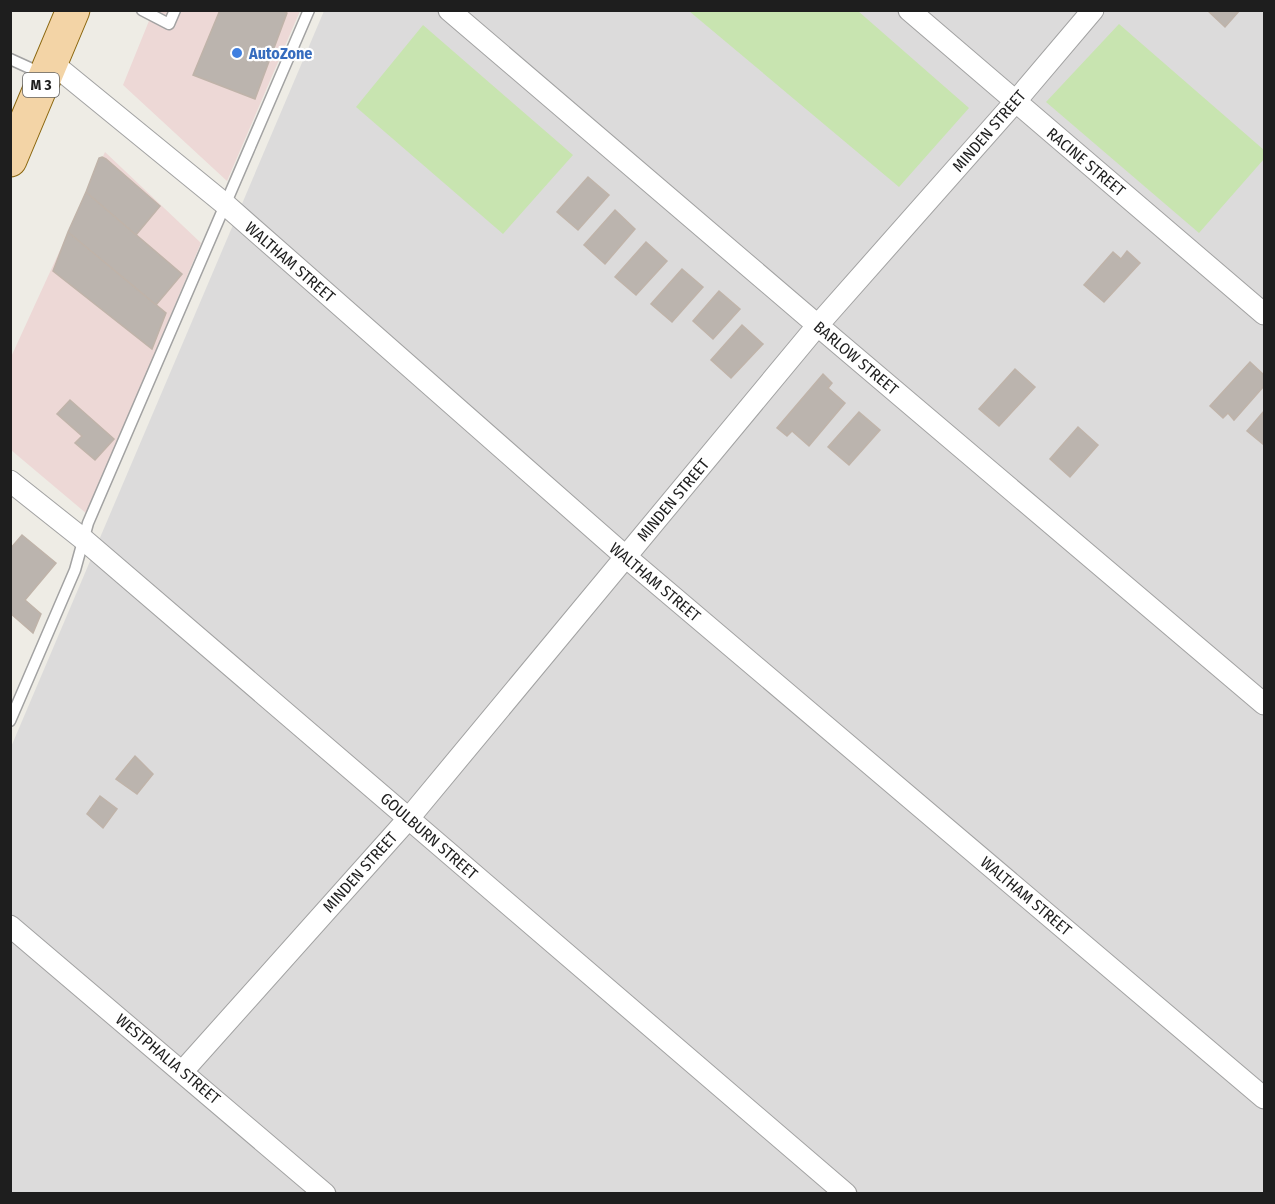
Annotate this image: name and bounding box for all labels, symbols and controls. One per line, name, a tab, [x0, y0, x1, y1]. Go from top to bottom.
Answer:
place label: AutoZone	[248, 44, 312, 63]
marker: AutoZone	[230, 46, 244, 60]
road number: M 3	[23, 73, 59, 97]
street label: MINDEN STREET	[948, 86, 1030, 176]
street label: RACINE STREET	[1043, 124, 1129, 201]
street label: WALTHAM STREET	[241, 218, 339, 307]
street label: BARLOW STREET	[810, 317, 902, 399]
street label: MINDEN STREET	[633, 454, 713, 545]
street label: WALTHAM STREET	[606, 538, 705, 626]
street label: GOULBURN STREET	[377, 789, 482, 884]
street label: MINDEN STREET	[319, 827, 401, 916]
street label: WALTHAM STREET	[977, 852, 1076, 940]
street label: WESTPHALIA STREET	[112, 1010, 224, 1109]

